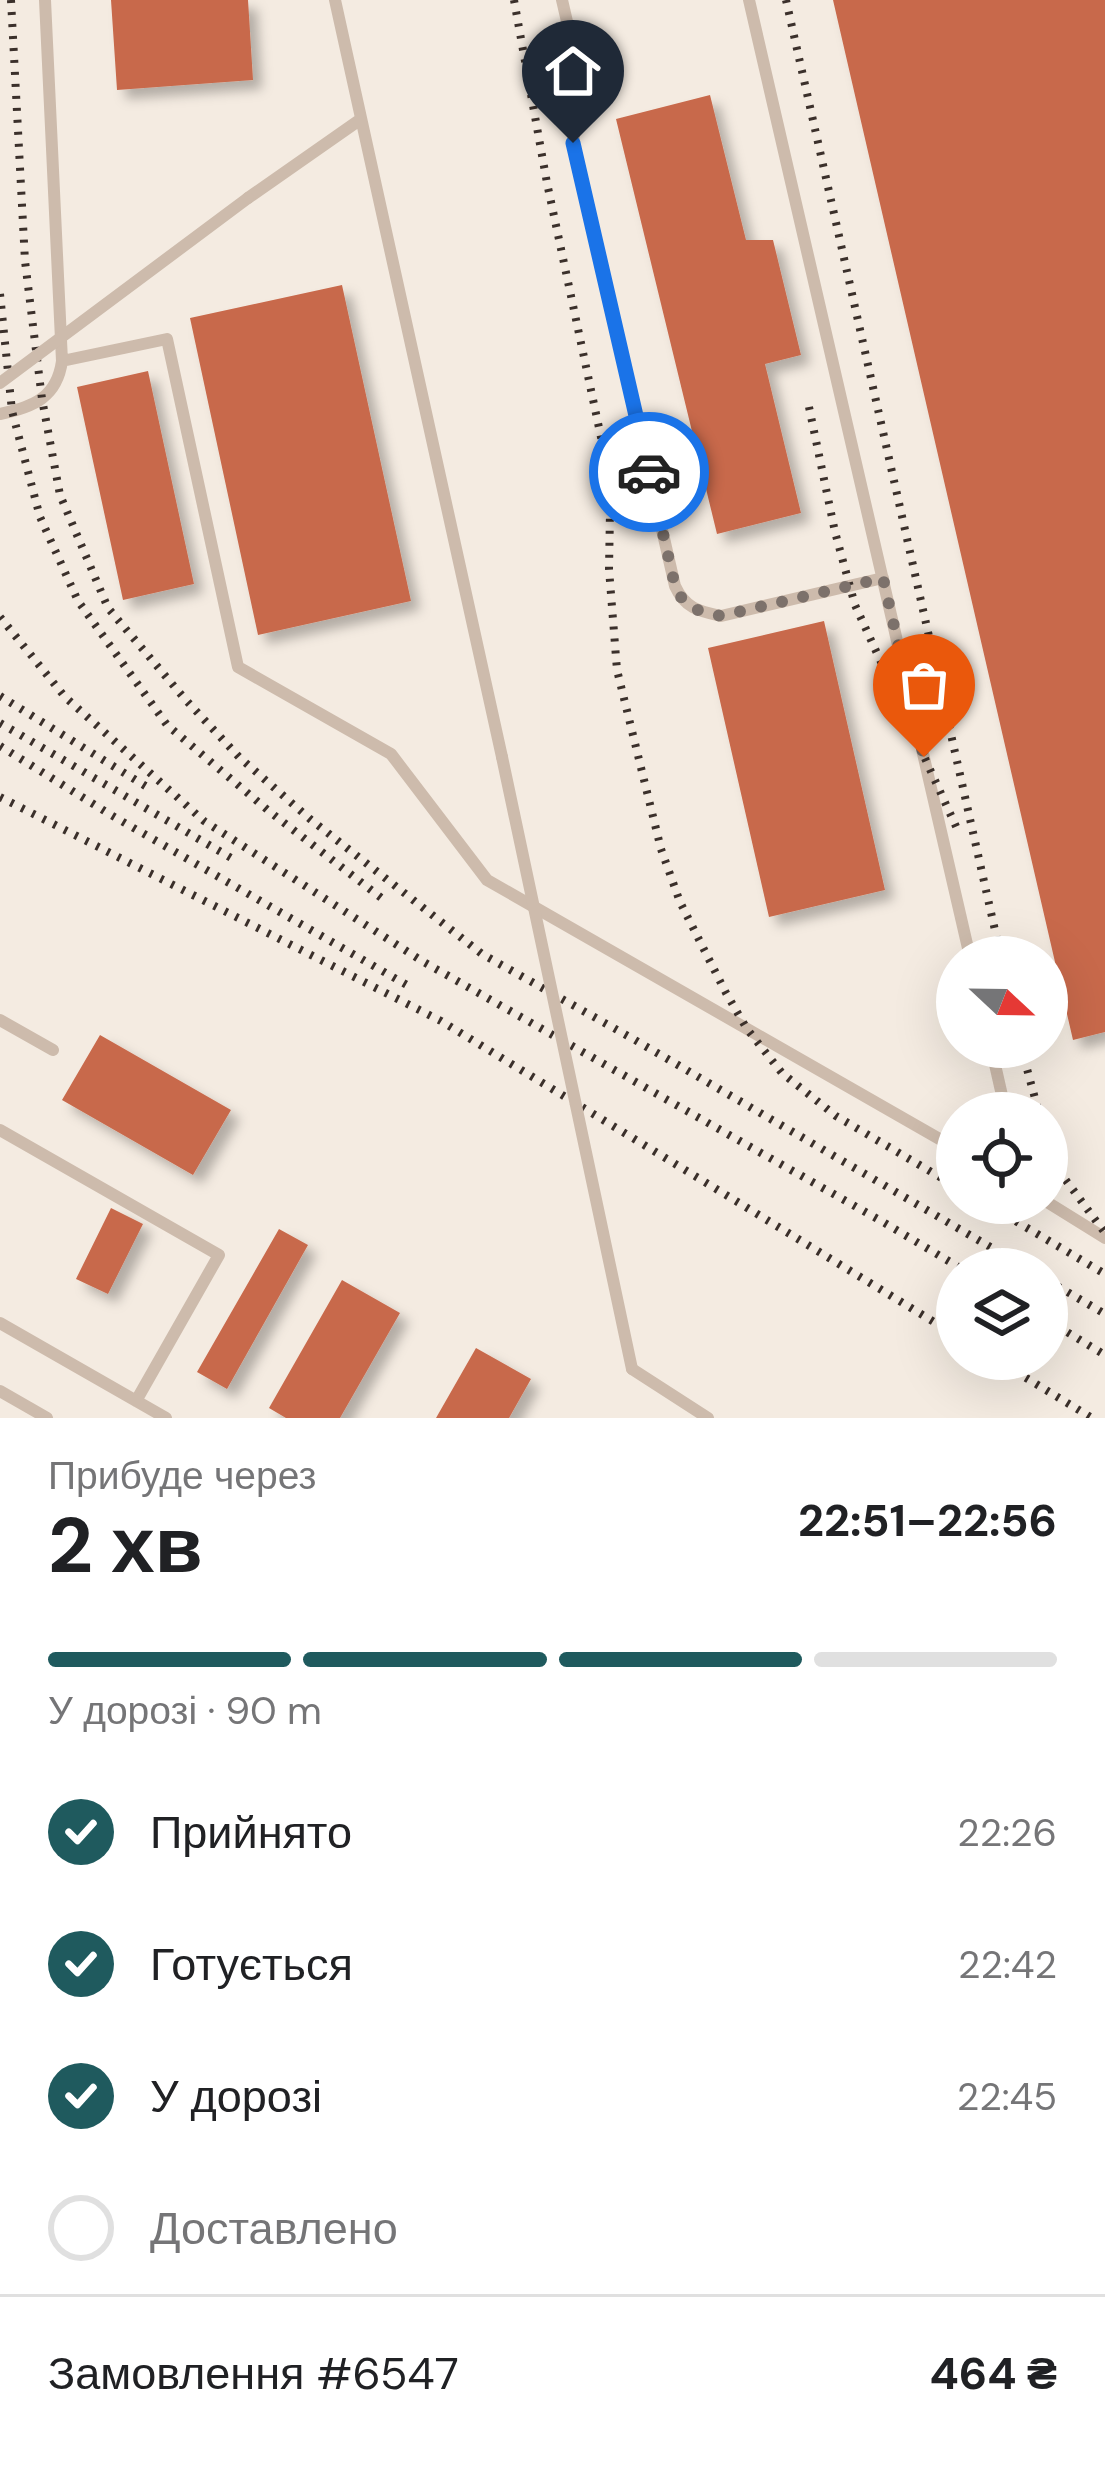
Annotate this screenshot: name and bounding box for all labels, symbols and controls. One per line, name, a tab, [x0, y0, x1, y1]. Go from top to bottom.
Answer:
pin	[522, 20, 624, 143]
icon: home	[540, 38, 606, 104]
courier	[589, 412, 709, 532]
icon: car	[616, 439, 682, 505]
pin	[873, 634, 975, 757]
icon: bag	[891, 652, 957, 718]
north arrow	[936, 936, 1068, 1068]
map controls	[936, 936, 1068, 1380]
button: locate	[936, 1092, 1068, 1224]
button: layers	[936, 1248, 1068, 1380]
text: Прибуде через	[48, 1450, 316, 1501]
text: 22:51–22:56	[798, 1491, 1057, 1550]
text: 2 хв	[48, 1495, 203, 1596]
text: У дорозі · 90 m	[48, 1685, 322, 1736]
icon: check	[48, 1799, 114, 1865]
text: Прийнято	[150, 1803, 352, 1862]
text: 22:26	[957, 1807, 1057, 1858]
icon: check	[48, 1931, 114, 1997]
text: Готується	[150, 1935, 353, 1994]
text: 22:42	[958, 1939, 1057, 1990]
icon: check	[48, 2063, 114, 2129]
text: У дорозі	[150, 2067, 322, 2126]
text: 22:45	[957, 2071, 1057, 2122]
text: Доставлено	[150, 2199, 398, 2258]
text: Замовлення #6547	[48, 2344, 459, 2403]
text: 464 ₴	[929, 2344, 1057, 2403]

